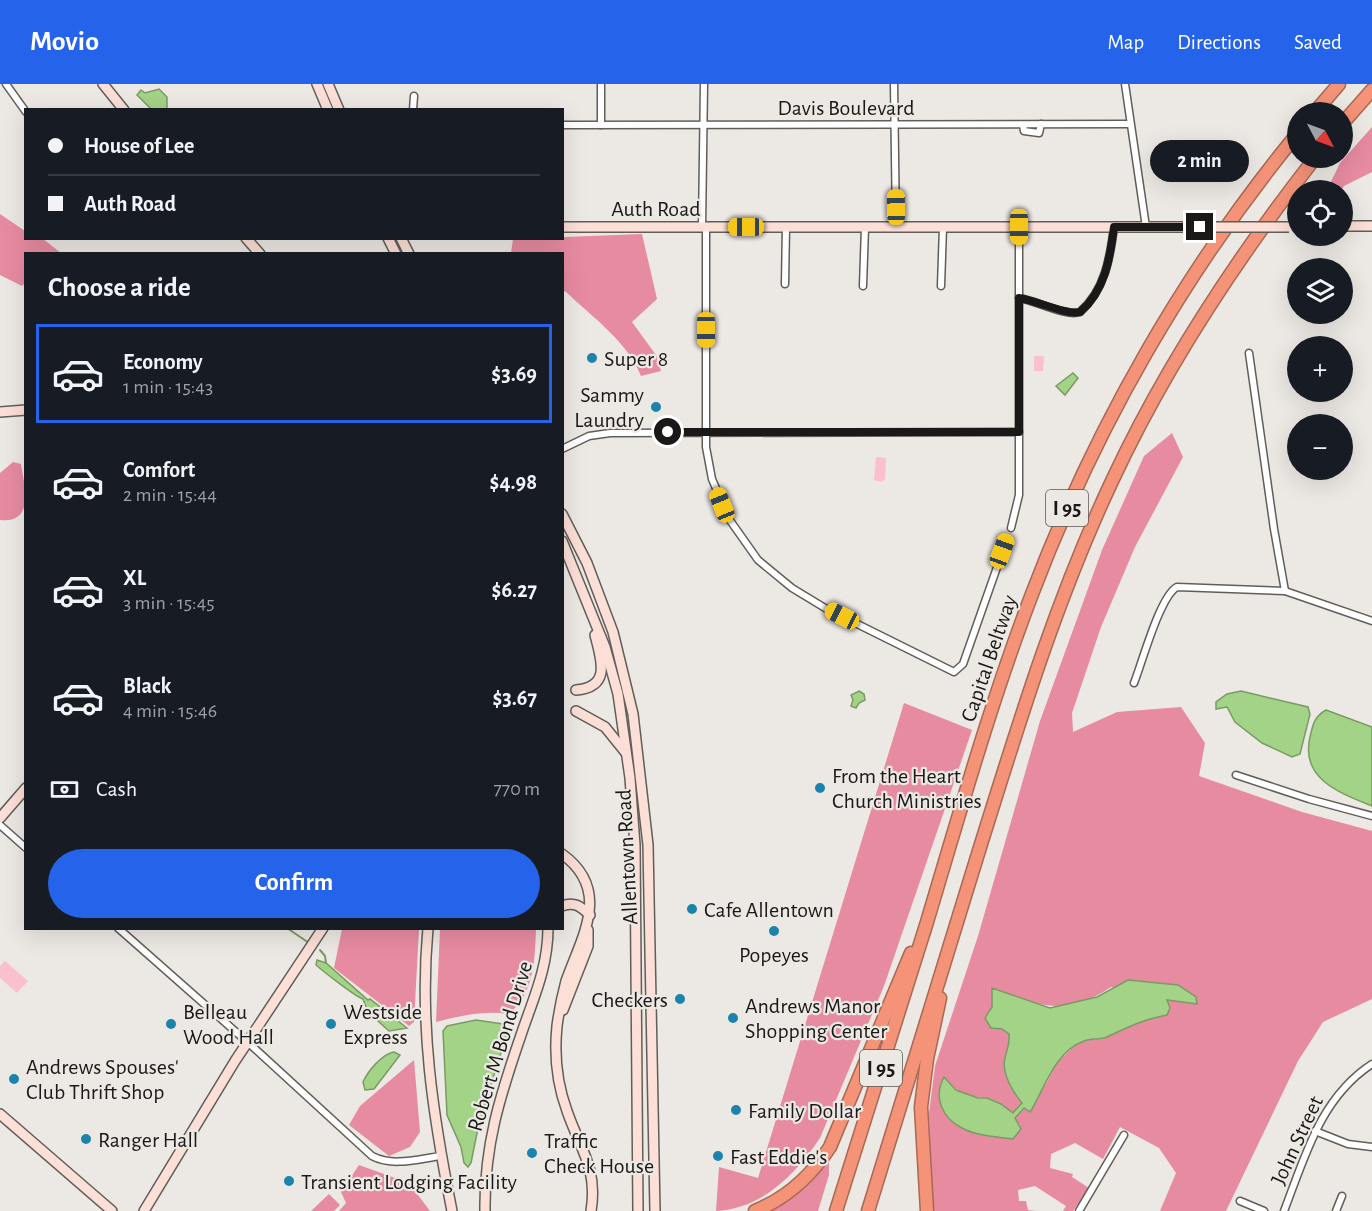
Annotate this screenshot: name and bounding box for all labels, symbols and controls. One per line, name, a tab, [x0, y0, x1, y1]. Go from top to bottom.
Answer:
text: Movio	[30, 28, 99, 56]
text: Map	[1108, 32, 1144, 53]
text: Directions	[1177, 32, 1261, 53]
text: Saved	[1294, 32, 1342, 53]
street label: Davis Boulevard	[777, 97, 915, 119]
north arrow	[1287, 102, 1353, 168]
map controls	[1287, 102, 1353, 480]
text: House of Lee	[84, 135, 195, 157]
callout: 2 min	[1150, 140, 1250, 182]
text: 2 min	[1177, 151, 1222, 171]
button: locate	[1287, 180, 1353, 246]
car	[887, 189, 905, 225]
text: Auth Road	[84, 193, 176, 215]
street label: Auth Road	[611, 198, 701, 220]
car	[1010, 209, 1028, 245]
route end	[1186, 213, 1213, 240]
car	[728, 218, 764, 236]
button: layers	[1287, 258, 1353, 324]
text: Choose a ride	[48, 274, 191, 301]
car	[697, 312, 715, 348]
button: +	[1287, 336, 1353, 402]
icon: car	[51, 347, 105, 401]
place label: Super 8	[604, 348, 668, 370]
text: Economy	[123, 351, 203, 373]
marker: Super 8	[585, 351, 599, 365]
text: $3.69	[491, 363, 537, 385]
text: 1 min · 15:43	[123, 377, 213, 397]
place label: Sammy Laundry	[574, 384, 645, 431]
marker: Sammy Laundry	[649, 400, 663, 414]
button: −	[1287, 414, 1353, 480]
route start	[654, 418, 681, 445]
icon: car	[51, 455, 105, 509]
text: Comfort	[123, 459, 195, 481]
text: $4.98	[490, 471, 537, 493]
text: 2 min · 15:44	[123, 485, 217, 505]
car	[707, 485, 737, 525]
road number: I 95	[1046, 490, 1088, 526]
car	[987, 531, 1017, 571]
icon: car	[51, 563, 105, 617]
text: XL	[123, 567, 146, 589]
text: $6.27	[492, 579, 537, 601]
street label: Capital Beltway	[957, 592, 1021, 724]
text: 3 min · 15:45	[123, 593, 215, 613]
car	[822, 600, 862, 632]
icon: car	[51, 671, 105, 725]
text: Black	[123, 675, 171, 697]
text: $3.67	[492, 687, 537, 709]
text: 4 min · 15:46	[123, 701, 217, 721]
place label: From the Heart Church Ministries	[832, 765, 982, 812]
icon: cash	[48, 773, 81, 806]
text: Cash	[96, 778, 137, 800]
text: 770 m	[493, 779, 540, 799]
marker: From the Heart Church Ministries	[813, 781, 827, 795]
street label: Allentown Road	[612, 789, 642, 925]
button: Confirm	[48, 849, 540, 918]
place label: Cafe Allentown	[704, 899, 834, 921]
marker: Cafe Allentown	[685, 902, 699, 916]
marker: Popeyes	[767, 924, 781, 938]
place label: Popeyes	[739, 944, 809, 966]
street label: Robert M Bond Drive	[464, 959, 536, 1134]
place label: Checkers	[591, 989, 668, 1011]
marker: Checkers	[673, 992, 687, 1006]
place label: Andrews Manor Shopping Center	[745, 995, 887, 1042]
place label: Belleau Wood Hall	[183, 1001, 274, 1048]
place label: Westside Express	[343, 1001, 422, 1048]
marker: Andrews Manor Shopping Center	[726, 1011, 740, 1025]
marker: Belleau Wood Hall	[164, 1017, 178, 1031]
marker: Westside Express	[324, 1017, 338, 1031]
road number: I 95	[860, 1050, 902, 1086]
place label: Andrews Spouses' Club Thrift Shop	[26, 1056, 179, 1103]
marker: Andrews Spouses' Club Thrift Shop	[7, 1072, 21, 1086]
street label: John Street	[1267, 1093, 1327, 1188]
place label: Family Dollar	[748, 1100, 861, 1122]
marker: Family Dollar	[729, 1103, 743, 1117]
place label: Ranger Hall	[98, 1129, 198, 1151]
place label: Traffic Check House	[544, 1130, 654, 1177]
marker: Ranger Hall	[79, 1132, 93, 1146]
marker: Traffic Check House	[525, 1146, 539, 1160]
place label: Fast Eddie's	[730, 1146, 827, 1168]
marker: Fast Eddie's	[711, 1149, 725, 1163]
place label: Transient Lodging Facility	[301, 1171, 518, 1193]
marker: Transient Lodging Facility	[282, 1174, 296, 1188]

